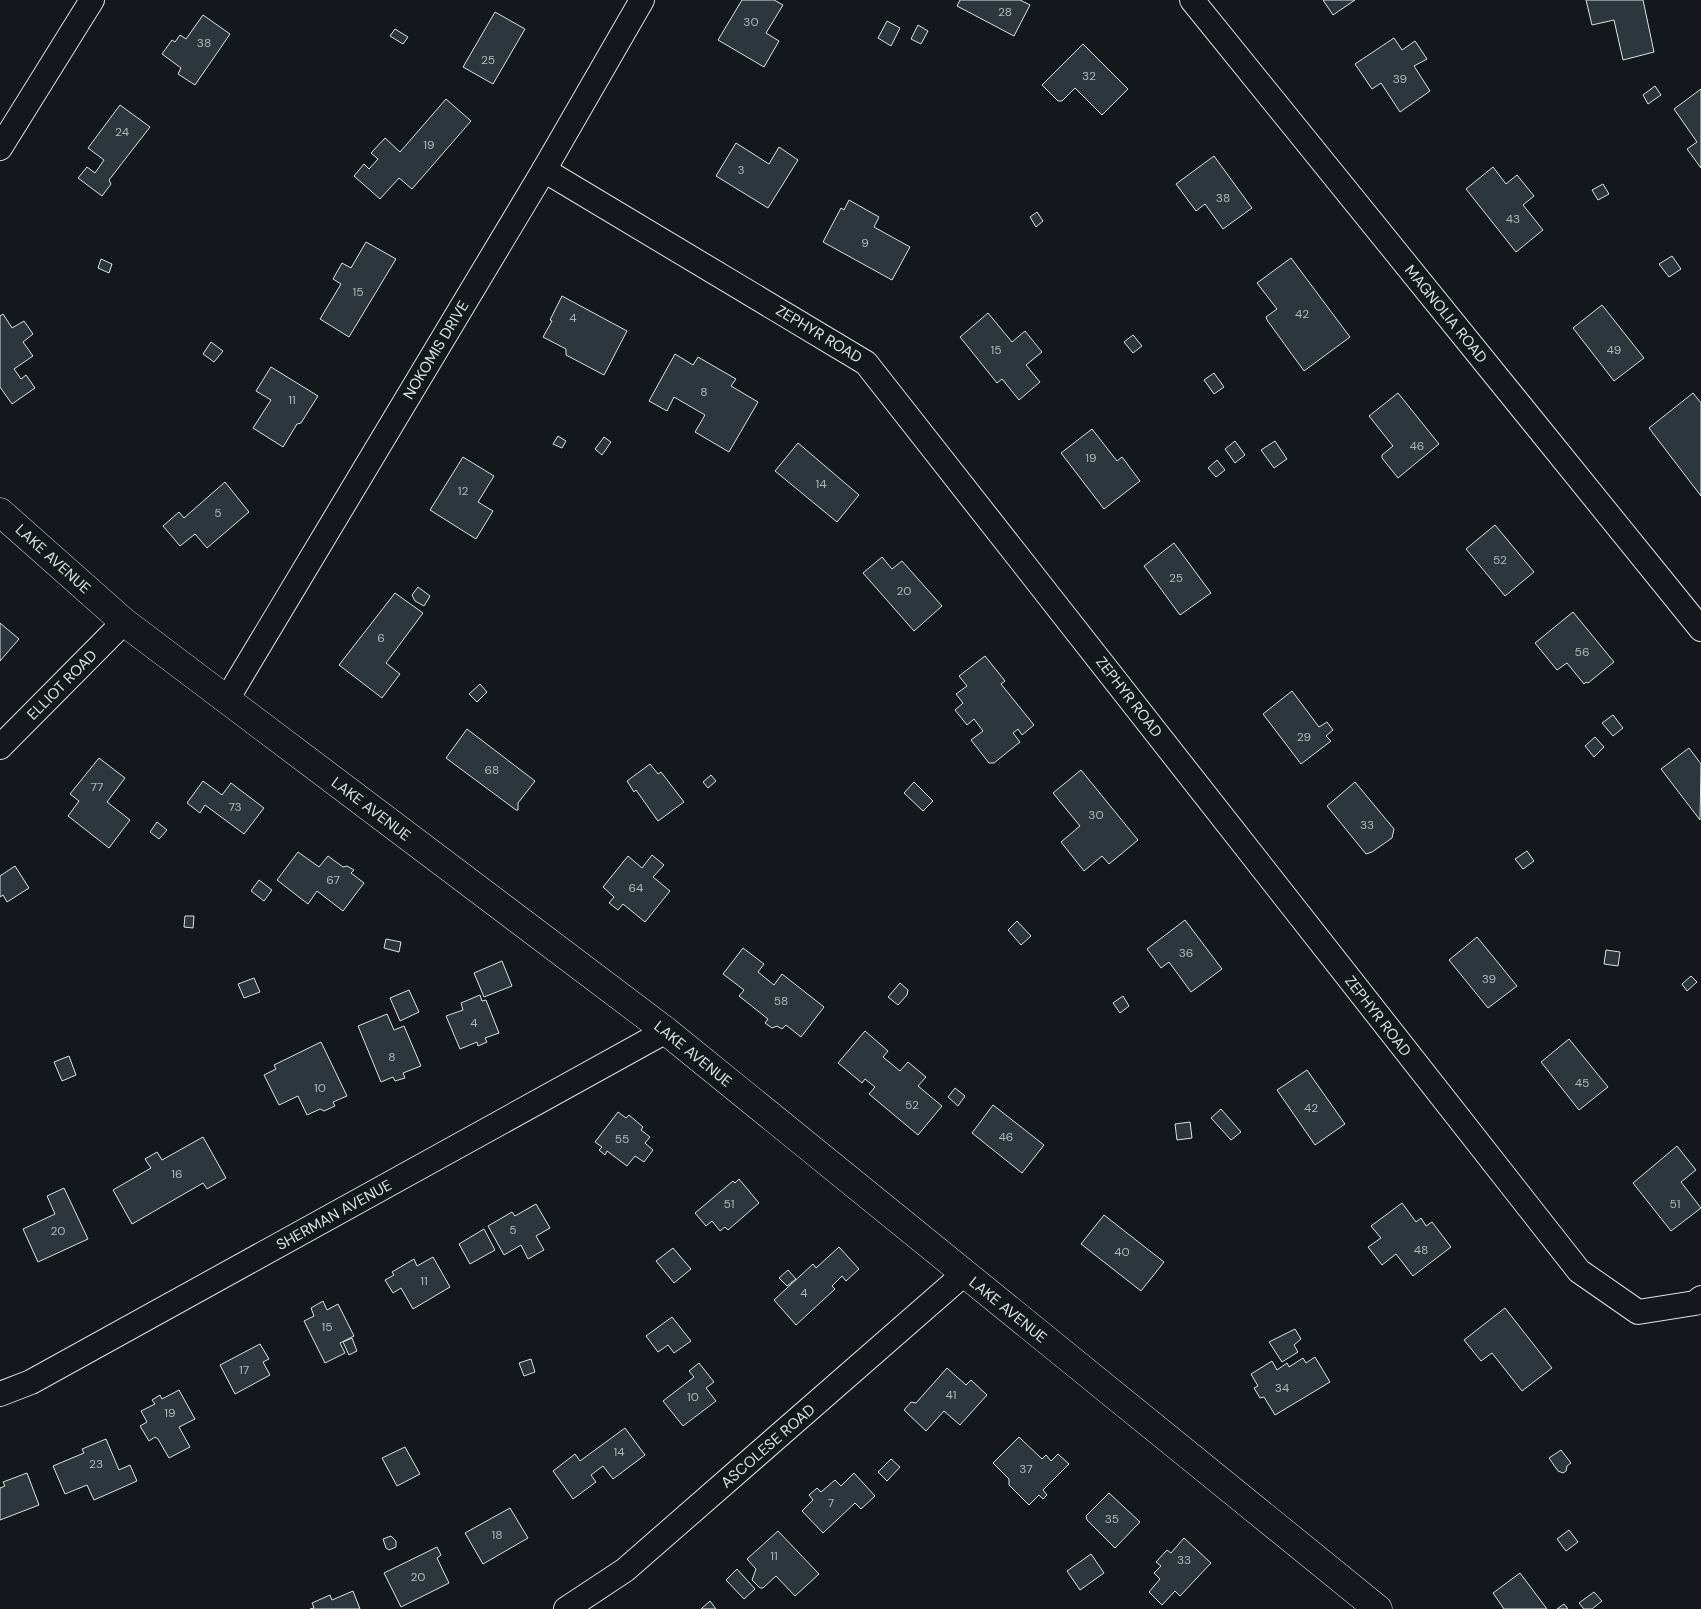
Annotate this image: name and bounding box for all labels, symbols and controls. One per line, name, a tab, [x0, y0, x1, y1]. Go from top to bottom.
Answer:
house number: 28	[998, 4, 1012, 20]
house number: 30	[743, 14, 759, 30]
house number: 38	[197, 35, 211, 51]
house number: 25	[481, 52, 495, 68]
house number: 32	[1082, 68, 1096, 84]
house number: 39	[1393, 71, 1407, 87]
house number: 24	[115, 124, 129, 140]
house number: 19	[423, 137, 435, 153]
house number: 3	[737, 162, 745, 178]
house number: 38	[1216, 190, 1230, 206]
house number: 43	[1506, 211, 1520, 227]
house number: 9	[861, 235, 869, 251]
street label: MAGNOLIA ROAD	[1400, 261, 1492, 367]
house number: 15	[352, 284, 364, 300]
street label: NOKOMIS DRIVE	[399, 297, 473, 403]
street label: ZEPHYR ROAD	[772, 300, 866, 368]
house number: 42	[1295, 306, 1309, 322]
house number: 4	[569, 310, 577, 326]
house number: 15	[990, 342, 1002, 358]
house number: 49	[1607, 342, 1621, 358]
house number: 8	[700, 384, 708, 400]
house number: 11	[288, 392, 296, 408]
house number: 46	[1410, 438, 1424, 454]
house number: 19	[1085, 450, 1097, 466]
house number: 14	[815, 476, 827, 492]
house number: 12	[458, 483, 468, 499]
house number: 5	[214, 505, 222, 521]
street label: LAKE AVENUE	[11, 520, 95, 598]
house number: 52	[1493, 552, 1507, 568]
house number: 25	[1169, 570, 1183, 586]
house number: 20	[896, 583, 912, 599]
house number: 6	[377, 630, 385, 646]
house number: 56	[1575, 644, 1589, 660]
street label: ELLIOT ROAD	[23, 646, 101, 724]
street label: ZEPHYR ROAD	[1091, 653, 1167, 741]
house number: 29	[1297, 729, 1311, 745]
house number: 68	[485, 762, 499, 778]
street label: LAKE AVENUE	[327, 772, 415, 846]
house number: 77	[91, 779, 103, 795]
house number: 73	[228, 799, 242, 815]
house number: 30	[1088, 807, 1104, 823]
house number: 33	[1360, 817, 1374, 833]
house number: 67	[326, 872, 340, 888]
house number: 64	[629, 880, 643, 896]
house number: 36	[1179, 945, 1193, 961]
house number: 39	[1482, 971, 1496, 987]
street label: ZEPHYR ROAD	[1340, 972, 1416, 1060]
house number: 58	[774, 993, 788, 1009]
house number: 4	[470, 1015, 478, 1031]
street label: LAKE AVENUE	[650, 1016, 736, 1092]
house number: 8	[388, 1049, 396, 1065]
house number: 45	[1575, 1075, 1589, 1091]
house number: 10	[314, 1080, 326, 1096]
house number: 52	[905, 1097, 919, 1113]
house number: 42	[1304, 1100, 1318, 1116]
house number: 46	[999, 1129, 1013, 1145]
house number: 55	[615, 1131, 629, 1147]
house number: 16	[171, 1166, 183, 1182]
street label: SHERMAN AVENUE	[273, 1175, 395, 1255]
house number: 51	[723, 1196, 735, 1212]
house number: 51	[1669, 1196, 1681, 1212]
house number: 5	[509, 1222, 517, 1238]
house number: 20	[50, 1223, 66, 1239]
house number: 48	[1414, 1242, 1428, 1258]
house number: 40	[1114, 1244, 1130, 1260]
street label: LAKE AVENUE	[965, 1272, 1051, 1348]
house number: 11	[420, 1273, 428, 1289]
house number: 4	[800, 1285, 808, 1301]
house number: 15	[321, 1319, 333, 1335]
house number: 17	[239, 1362, 249, 1378]
house number: 34	[1275, 1380, 1289, 1396]
house number: 41	[945, 1387, 957, 1403]
house number: 10	[687, 1389, 699, 1405]
street label: ASCOLESE ROAD	[717, 1400, 819, 1492]
house number: 19	[164, 1405, 176, 1421]
house number: 14	[613, 1444, 625, 1460]
house number: 23	[89, 1456, 103, 1472]
house number: 37	[1019, 1461, 1033, 1477]
house number: 7	[828, 1495, 834, 1511]
house number: 35	[1105, 1511, 1119, 1527]
house number: 18	[491, 1527, 503, 1543]
house number: 11	[770, 1548, 778, 1564]
house number: 33	[1177, 1552, 1191, 1568]
house number: 20	[410, 1569, 426, 1585]

